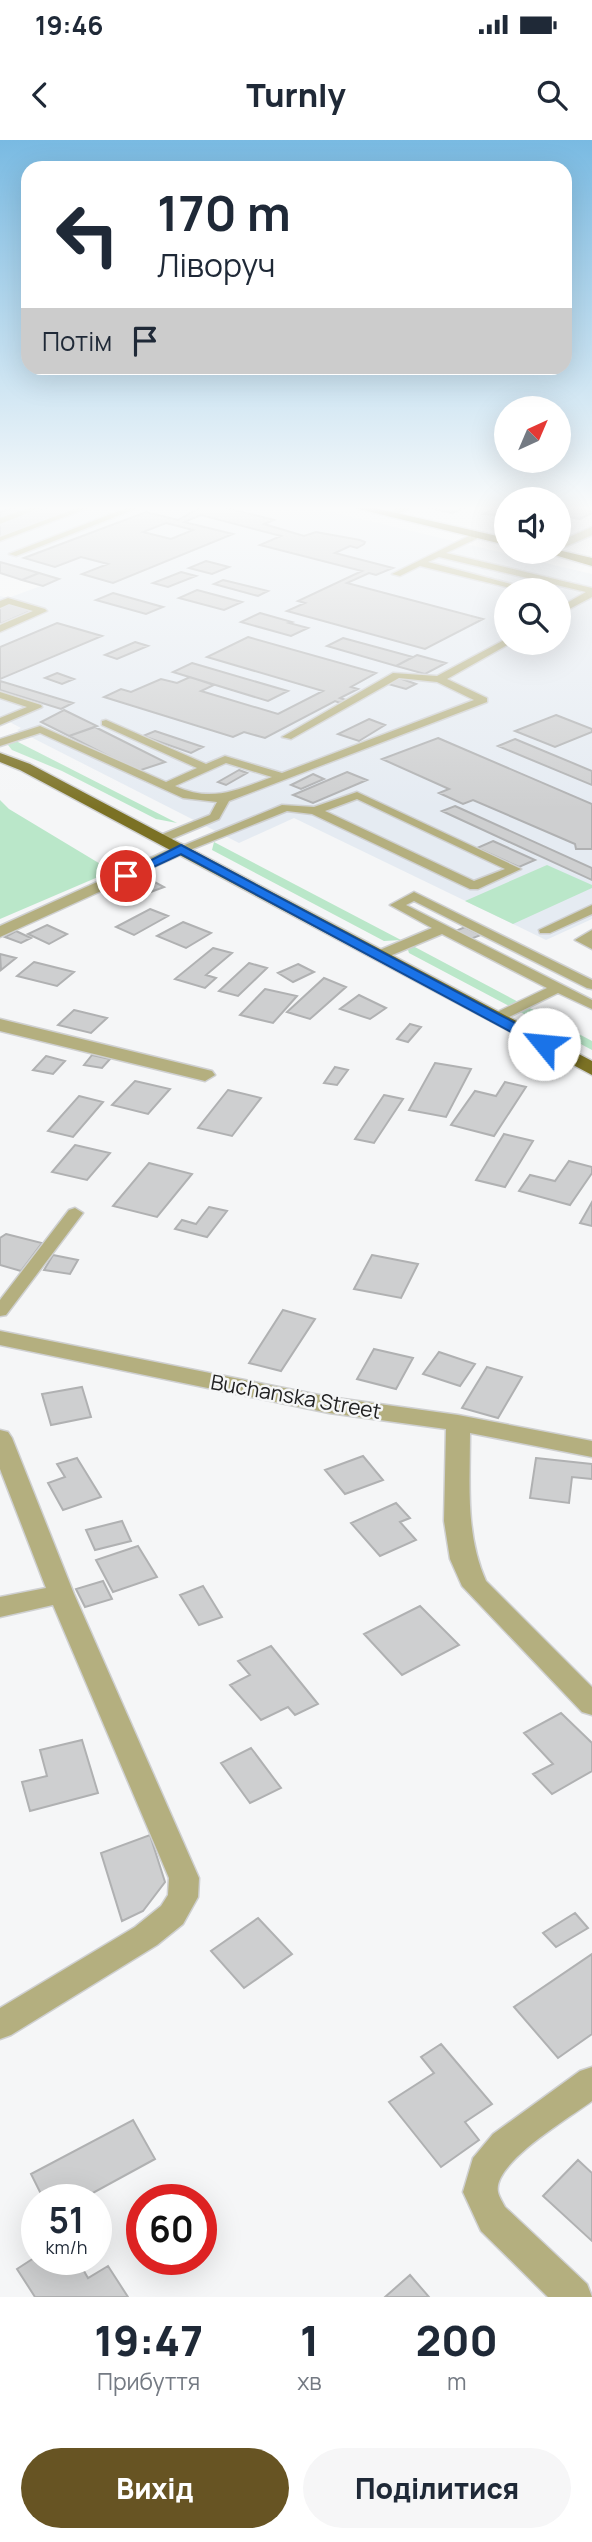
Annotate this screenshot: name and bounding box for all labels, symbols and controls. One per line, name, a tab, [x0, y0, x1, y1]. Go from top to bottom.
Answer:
text: 19:46	[35, 7, 103, 43]
text: Turnly	[246, 73, 346, 117]
icon: back	[21, 76, 59, 114]
icon: search	[533, 76, 571, 114]
text: 170 m	[157, 179, 291, 246]
icon: left	[42, 189, 133, 280]
text: Ліворуч	[157, 243, 276, 287]
icon: arrive	[126, 322, 164, 360]
text: Потім	[42, 323, 112, 359]
north arrow	[494, 396, 570, 472]
map controls	[494, 396, 571, 655]
button: sound	[494, 487, 571, 564]
button: search	[494, 578, 571, 655]
pin	[96, 846, 156, 906]
icon: arrive	[107, 857, 145, 895]
position arrow	[507, 1007, 581, 1081]
street label: Buchanska Street	[209, 1367, 383, 1425]
speed limit sign: 60	[126, 2184, 217, 2275]
text: 51	[49, 2196, 84, 2244]
text: km/h	[46, 2235, 87, 2259]
text: 19:47	[94, 2311, 203, 2369]
text: 1	[300, 2311, 319, 2369]
text: 200	[416, 2311, 498, 2369]
text: Прибуття	[97, 2365, 200, 2397]
text: хв	[297, 2365, 322, 2397]
text: m	[447, 2365, 467, 2397]
button: Вихід	[21, 2448, 289, 2528]
button: Поділитися	[303, 2448, 571, 2528]

